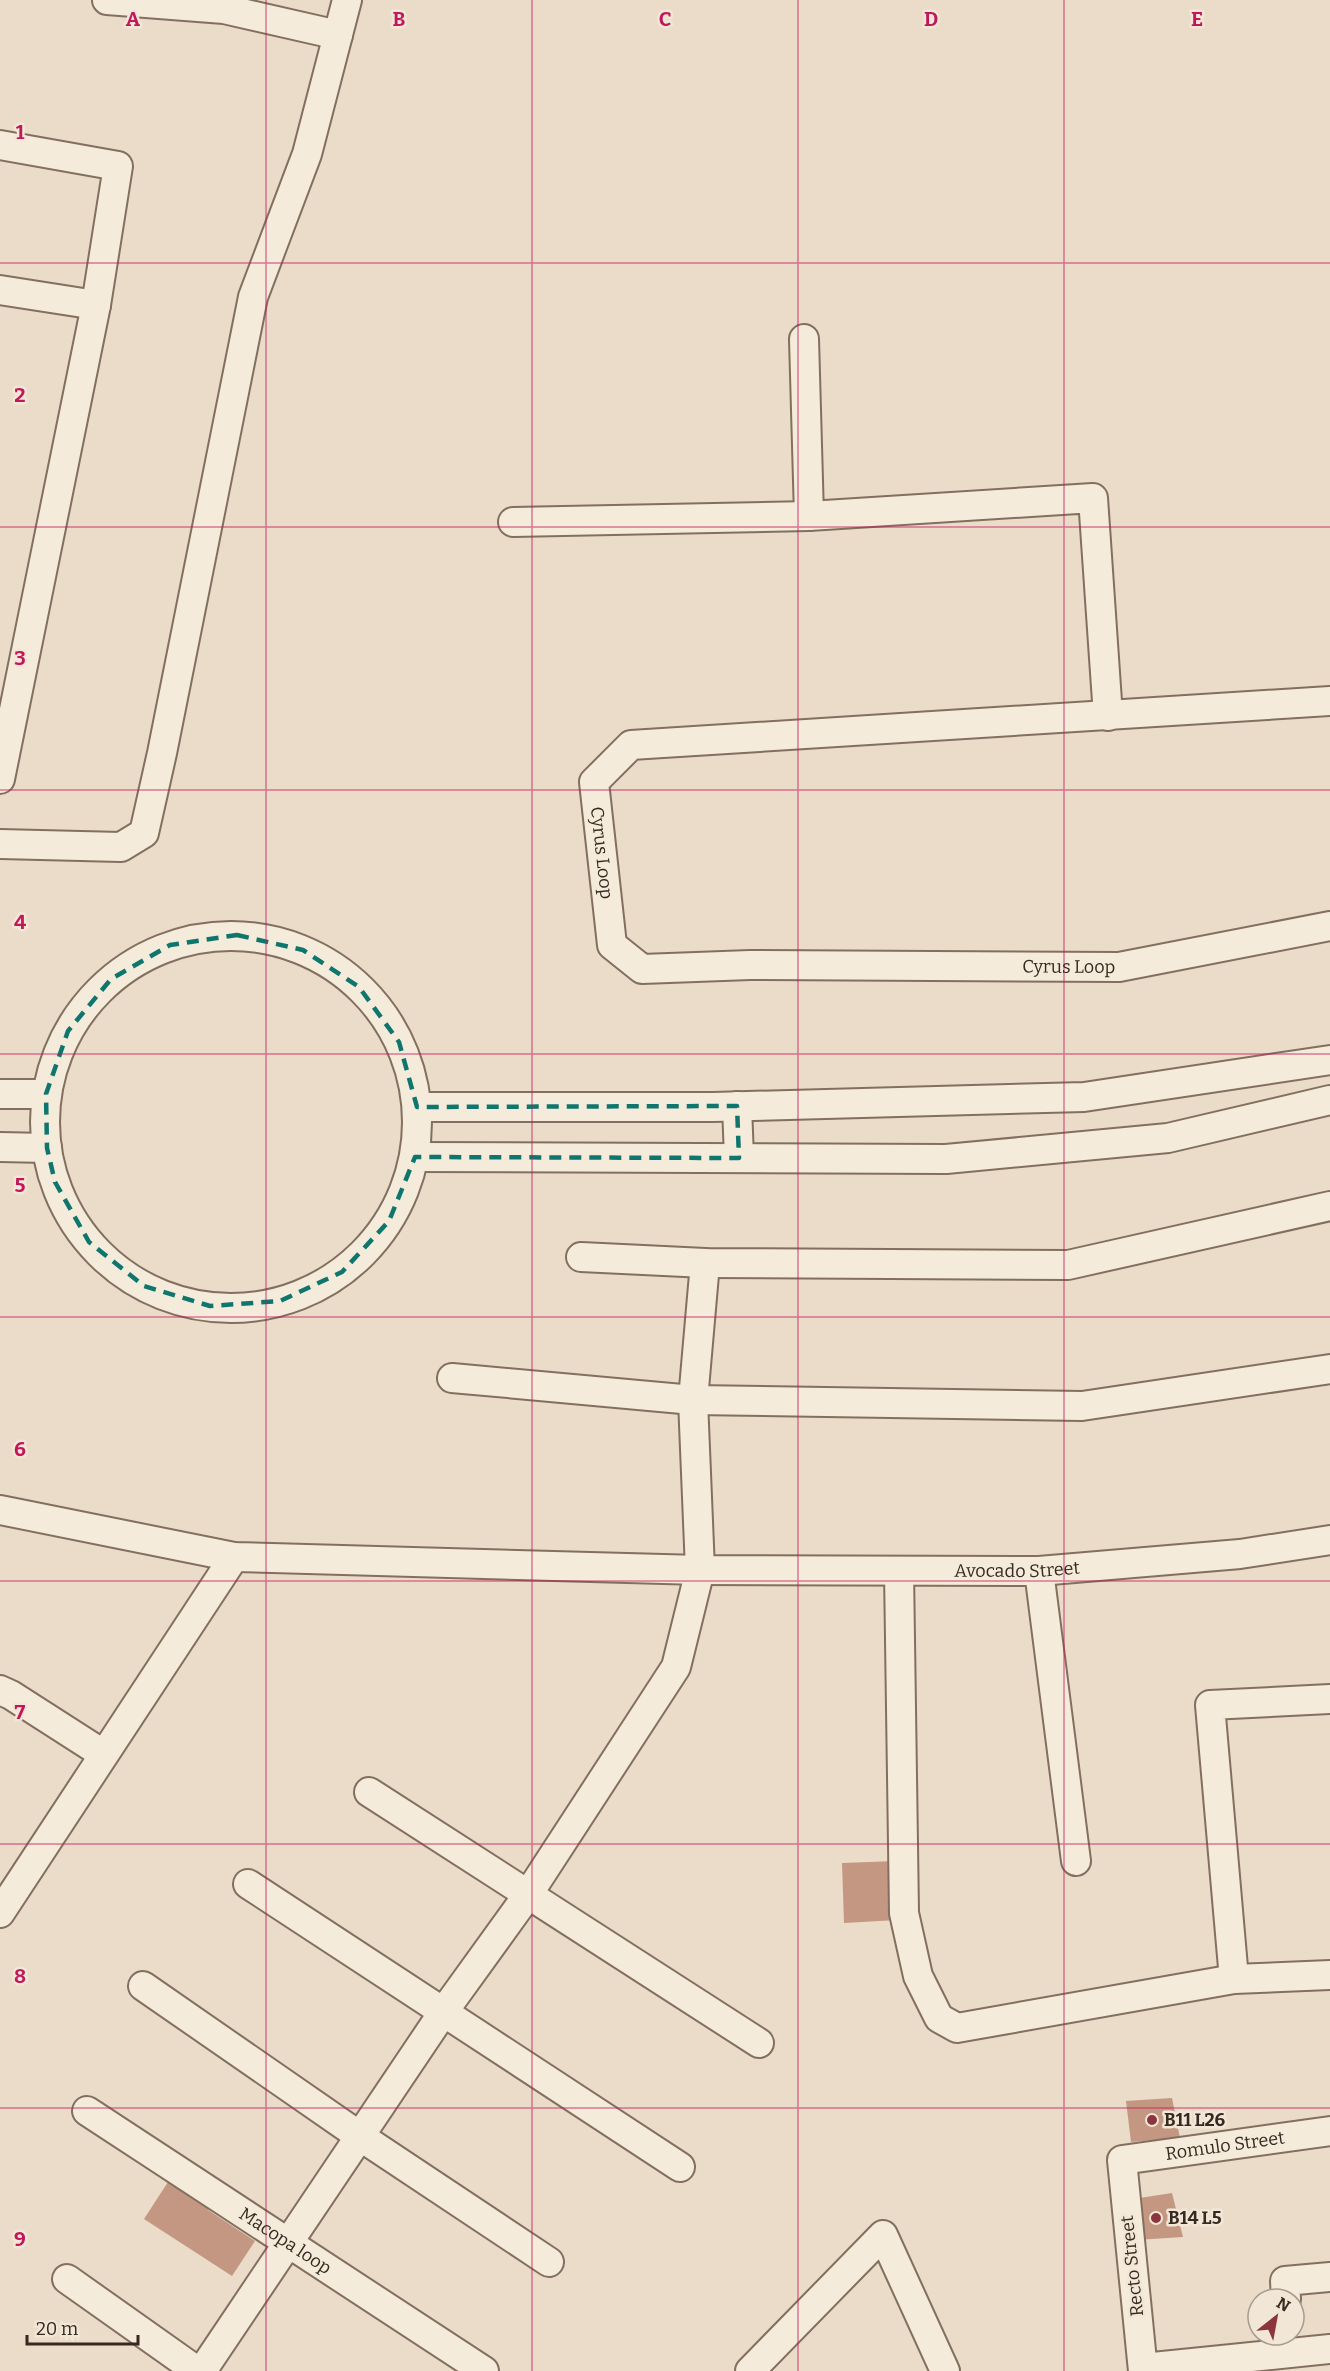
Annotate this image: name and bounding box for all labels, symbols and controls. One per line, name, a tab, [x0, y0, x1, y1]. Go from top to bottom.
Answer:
text: A	[126, 7, 141, 31]
text: B	[393, 7, 406, 31]
text: C	[659, 7, 671, 31]
text: D	[924, 7, 938, 31]
text: E	[1191, 7, 1203, 31]
text: 1	[16, 120, 25, 144]
text: 2	[14, 383, 26, 407]
text: 3	[14, 646, 26, 670]
street label: Cyrus Loop	[586, 805, 618, 900]
text: 4	[14, 910, 26, 934]
street label: Cyrus Loop	[1022, 955, 1115, 978]
text: 5	[15, 1173, 26, 1197]
text: 6	[14, 1437, 26, 1461]
street label: Avocado Street	[954, 1557, 1081, 1582]
text: 7	[15, 1700, 26, 1724]
text: 8	[14, 1964, 26, 1988]
place label: B11 L26	[1164, 2109, 1226, 2131]
marker: B11 L26	[1145, 2113, 1159, 2127]
street label: Romulo Street	[1164, 2126, 1286, 2165]
street label: Macopa loop	[235, 2203, 336, 2279]
place label: B14 L5	[1168, 2207, 1222, 2229]
marker: B14 L5	[1149, 2211, 1163, 2225]
street label: Recto Street	[1116, 2214, 1148, 2318]
text: 9	[14, 2227, 26, 2251]
north arrow	[1246, 2287, 1306, 2347]
text: N	[1273, 2293, 1294, 2316]
scale bar	[27, 2308, 138, 2346]
text: 20 m	[36, 2318, 78, 2340]

